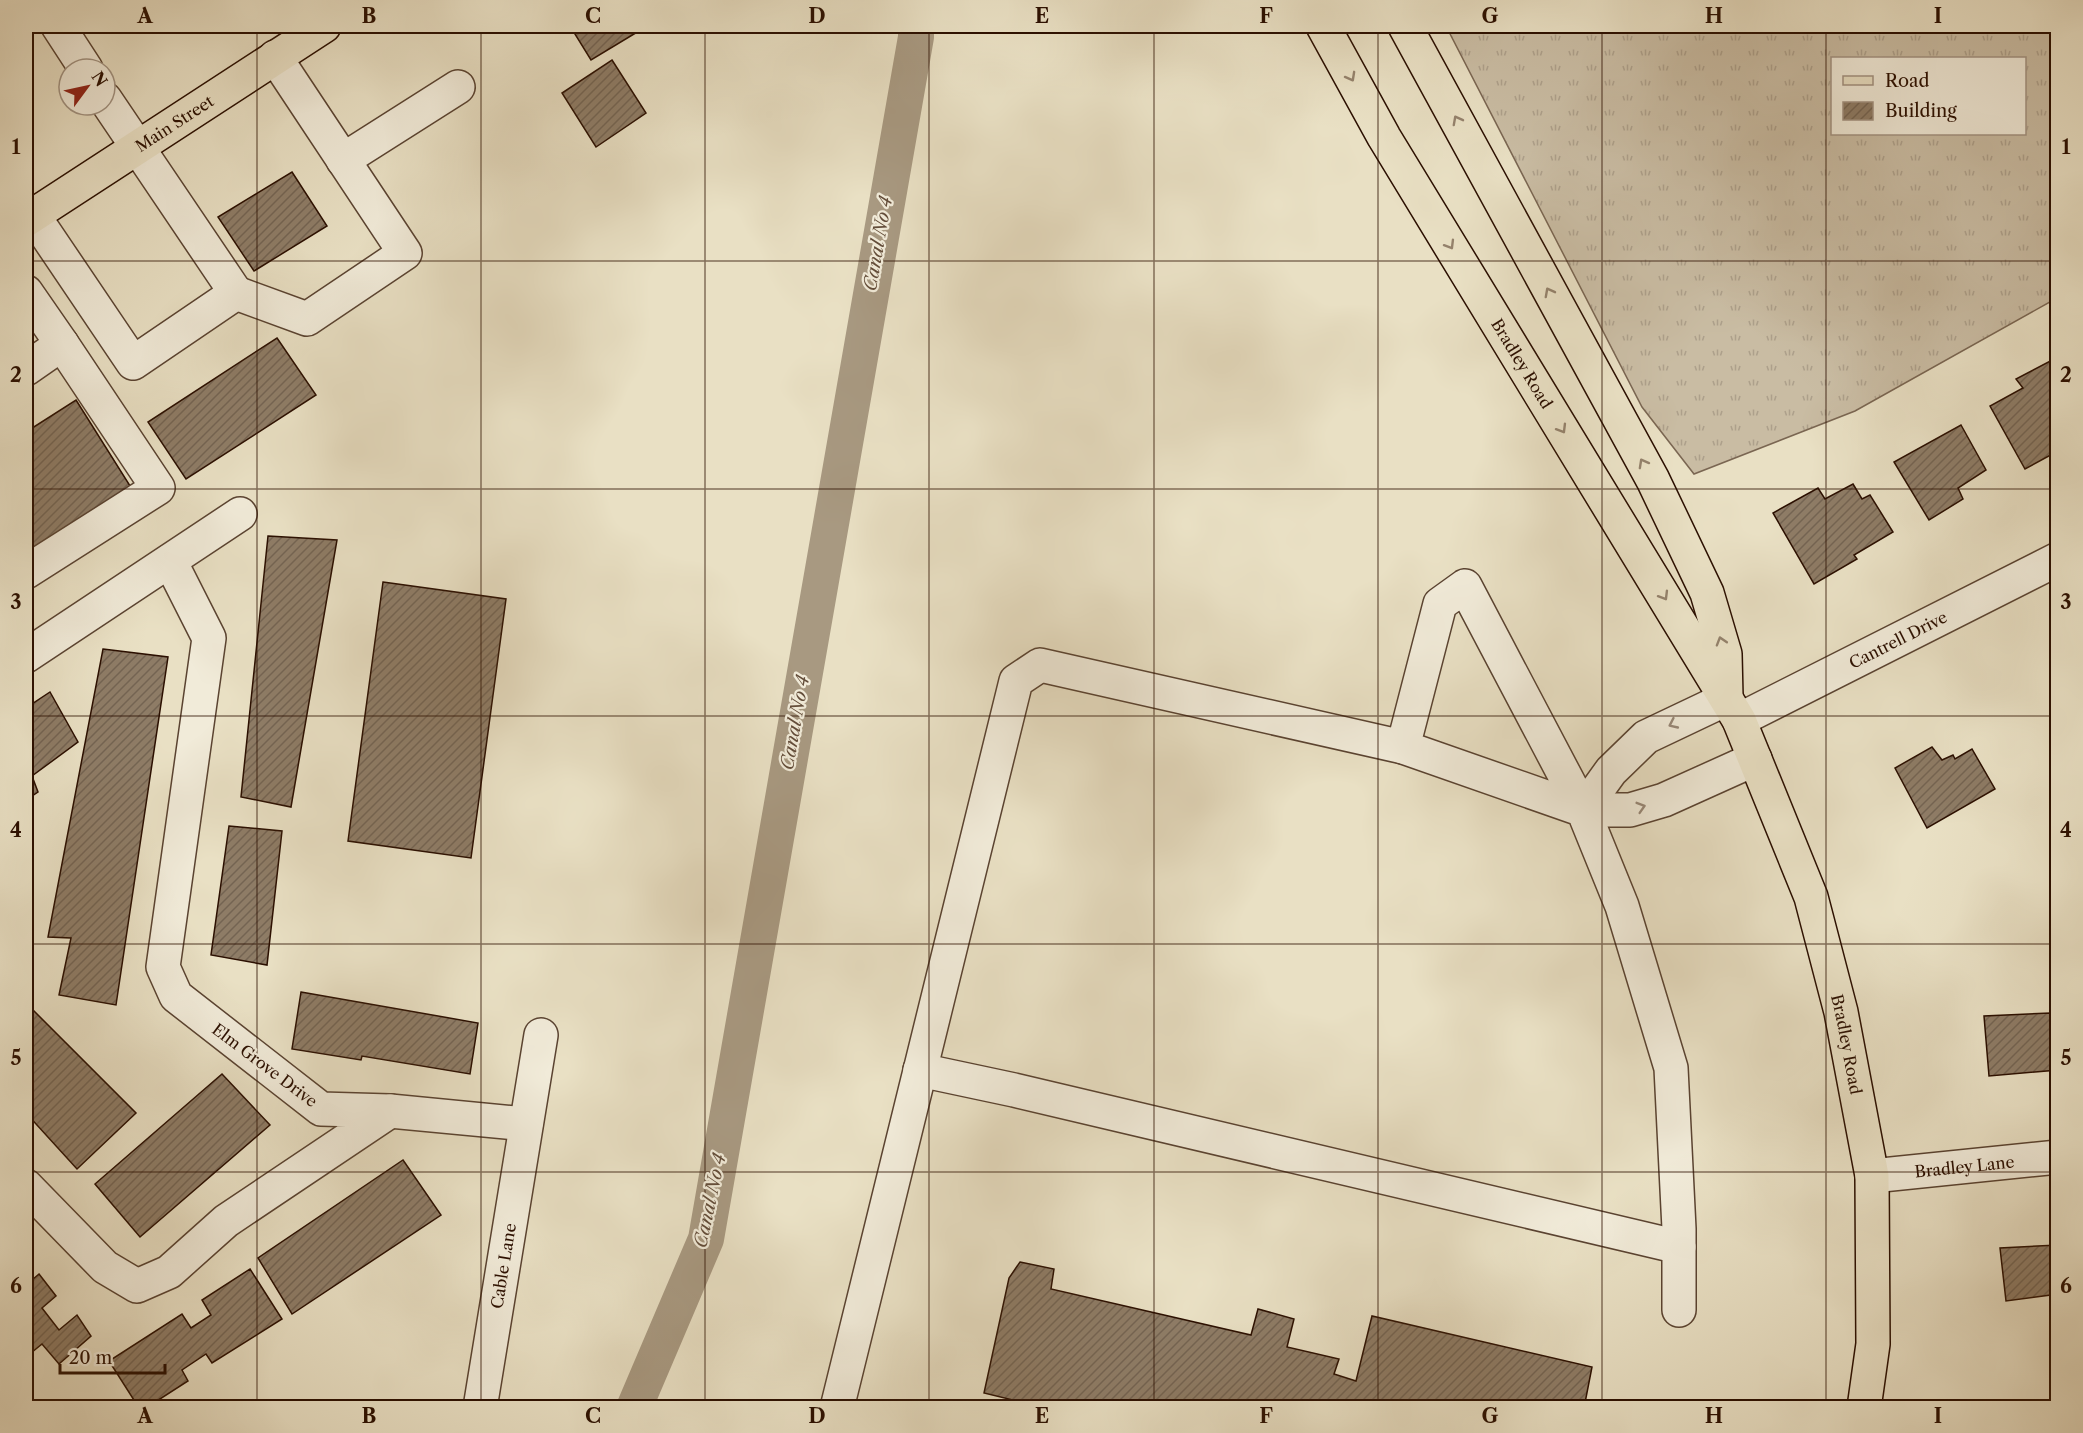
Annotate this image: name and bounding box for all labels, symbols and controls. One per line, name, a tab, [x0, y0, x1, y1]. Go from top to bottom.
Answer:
text: A	[136, 4, 153, 28]
text: B	[362, 4, 377, 28]
text: C	[585, 4, 601, 28]
text: D	[808, 4, 826, 28]
text: E	[1035, 4, 1049, 28]
text: F	[1259, 4, 1273, 28]
text: G	[1482, 4, 1499, 28]
text: H	[1705, 4, 1723, 28]
text: I	[1934, 4, 1942, 28]
north arrow	[57, 57, 117, 117]
legend	[1831, 57, 2026, 135]
text: N	[87, 68, 112, 90]
text: Road	[1885, 70, 1930, 92]
one-way arrow	[1344, 71, 1355, 81]
street label: Main Street	[132, 91, 217, 156]
text: Building	[1885, 100, 1957, 122]
one-way arrow	[1453, 116, 1464, 127]
text: 1	[12, 135, 21, 159]
text: 1	[2062, 135, 2071, 159]
water label: Canal No 4	[859, 194, 897, 293]
one-way arrow	[1442, 239, 1454, 249]
one-way arrow	[1545, 288, 1556, 298]
street label: Bradley Road	[1487, 315, 1557, 412]
text: 2	[10, 363, 22, 387]
text: 2	[2060, 363, 2072, 387]
one-way arrow	[1555, 423, 1567, 433]
one-way arrow	[1639, 459, 1650, 469]
text: 3	[10, 590, 22, 614]
one-way arrow	[1656, 590, 1668, 600]
text: 3	[2060, 590, 2072, 614]
street label: Cantrell Drive	[1845, 607, 1950, 673]
one-way arrow	[1716, 636, 1728, 647]
water label: Canal No 4	[776, 673, 814, 772]
one-way arrow	[1669, 716, 1680, 728]
one-way arrow	[1635, 802, 1646, 814]
text: 4	[10, 818, 22, 842]
text: 4	[2060, 818, 2072, 842]
street label: Bradley Road	[1827, 992, 1866, 1096]
street label: Elm Grove Drive	[208, 1019, 322, 1111]
text: 5	[10, 1046, 22, 1070]
text: 5	[2060, 1046, 2072, 1070]
water label: Canal No 4	[689, 1150, 731, 1250]
street label: Bradley Lane	[1914, 1152, 2015, 1182]
street label: Cable Lane	[486, 1222, 520, 1310]
text: 6	[10, 1274, 22, 1298]
text: 6	[2060, 1274, 2072, 1298]
scale bar	[60, 1337, 165, 1375]
text: 20 m	[69, 1347, 113, 1369]
text: A	[136, 1404, 153, 1428]
text: B	[362, 1404, 377, 1428]
text: C	[585, 1404, 601, 1428]
text: D	[808, 1404, 826, 1428]
text: E	[1035, 1404, 1049, 1428]
text: F	[1259, 1404, 1273, 1428]
text: G	[1482, 1404, 1499, 1428]
text: H	[1705, 1404, 1723, 1428]
text: I	[1934, 1404, 1942, 1428]

